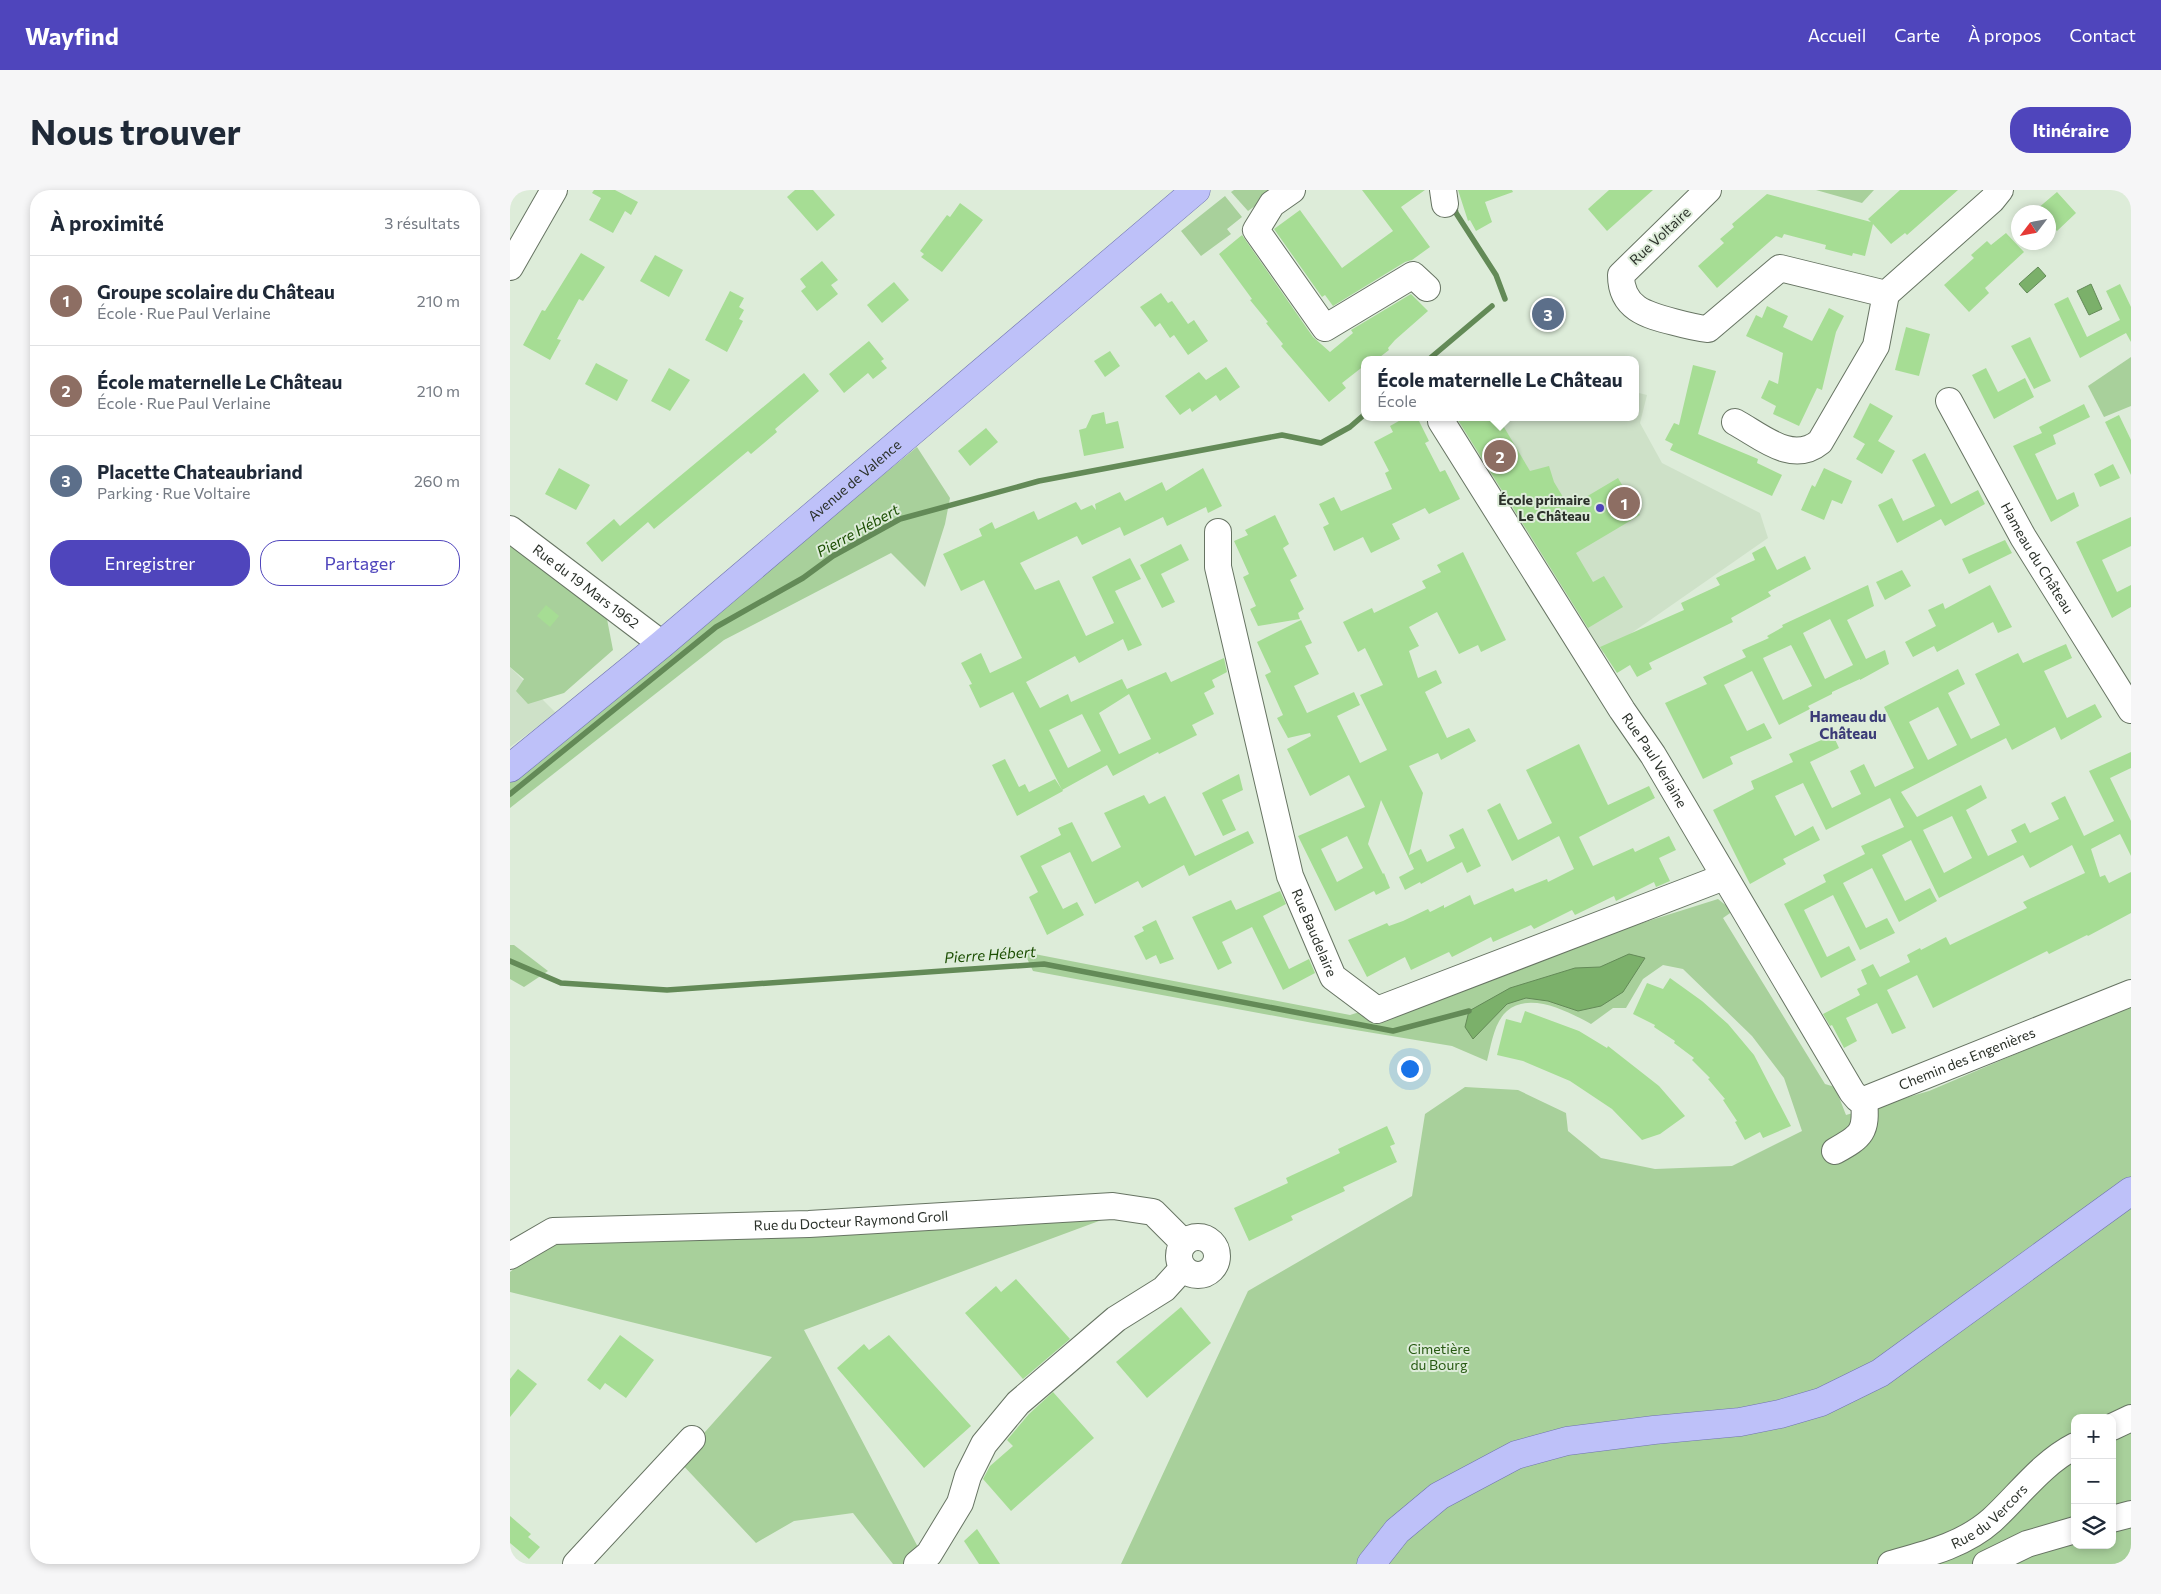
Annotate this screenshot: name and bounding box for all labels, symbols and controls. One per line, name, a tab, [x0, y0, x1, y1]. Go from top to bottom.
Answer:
text: Wayfind	[25, 21, 119, 50]
text: Accueil	[1808, 24, 1866, 46]
text: Carte	[1894, 24, 1940, 46]
text: À propos	[1968, 24, 2042, 46]
text: Contact	[2070, 24, 2136, 46]
button: Itinéraire	[2010, 107, 2131, 153]
text: Nous trouver	[30, 109, 241, 152]
street label: Rue Voltaire	[1626, 203, 1694, 268]
north arrow	[2011, 205, 2056, 250]
text: À proximité	[50, 210, 164, 235]
text: 3 résultats	[384, 213, 460, 232]
text: Groupe scolaire du Château	[97, 280, 335, 303]
text: 1	[62, 291, 70, 310]
text: 210 m	[417, 291, 460, 310]
pin: 3	[1532, 295, 1564, 333]
text: École · Rue Paul Verlaine	[97, 303, 271, 322]
popup	[1361, 356, 1639, 421]
text: École maternelle Le Château	[1377, 368, 1623, 391]
text: École maternelle Le Château	[97, 370, 342, 393]
text: 2	[61, 381, 71, 400]
text: 210 m	[417, 381, 460, 400]
text: École	[1377, 391, 1417, 410]
text: École · Rue Paul Verlaine	[97, 393, 271, 412]
street label: Avenue de Valence	[804, 435, 904, 524]
pin: 2	[1484, 437, 1516, 475]
text: Placette Chateaubriand	[97, 460, 303, 483]
text: 3	[61, 471, 71, 490]
text: 260 m	[414, 471, 460, 490]
text: Parking · Rue Voltaire	[97, 483, 250, 502]
pin: 1	[1608, 484, 1640, 522]
place label: École primaire Le Château	[1498, 491, 1590, 524]
street label: Hameau du Château	[1998, 499, 2078, 616]
water label: Pierre Hébert	[813, 500, 903, 560]
marker: École primaire Le Château	[1594, 502, 1606, 514]
button: Enregistrer	[50, 540, 250, 586]
button: Partager	[260, 540, 460, 586]
street label: Rue du 19 Mars 1962	[530, 540, 643, 632]
district label: Hameau du Château	[1810, 707, 1886, 742]
street label: Rue Paul Verlaine	[1619, 709, 1691, 811]
street label: Rue Baudelaire	[1288, 886, 1341, 979]
water label: Pierre Hébert	[944, 942, 1037, 966]
street label: Chemin des Engenières	[1896, 1023, 2038, 1093]
your location	[1397, 1056, 1423, 1082]
street label: Rue du Docteur Raymond Groll	[753, 1207, 949, 1234]
park label: Cimetière du Bourg	[1408, 1340, 1470, 1373]
map controls	[2071, 1414, 2116, 1549]
button: +	[2071, 1414, 2116, 1459]
button: −	[2071, 1459, 2116, 1504]
street label: Rue du Vercors	[1948, 1480, 2031, 1552]
button: layers	[2071, 1504, 2116, 1549]

